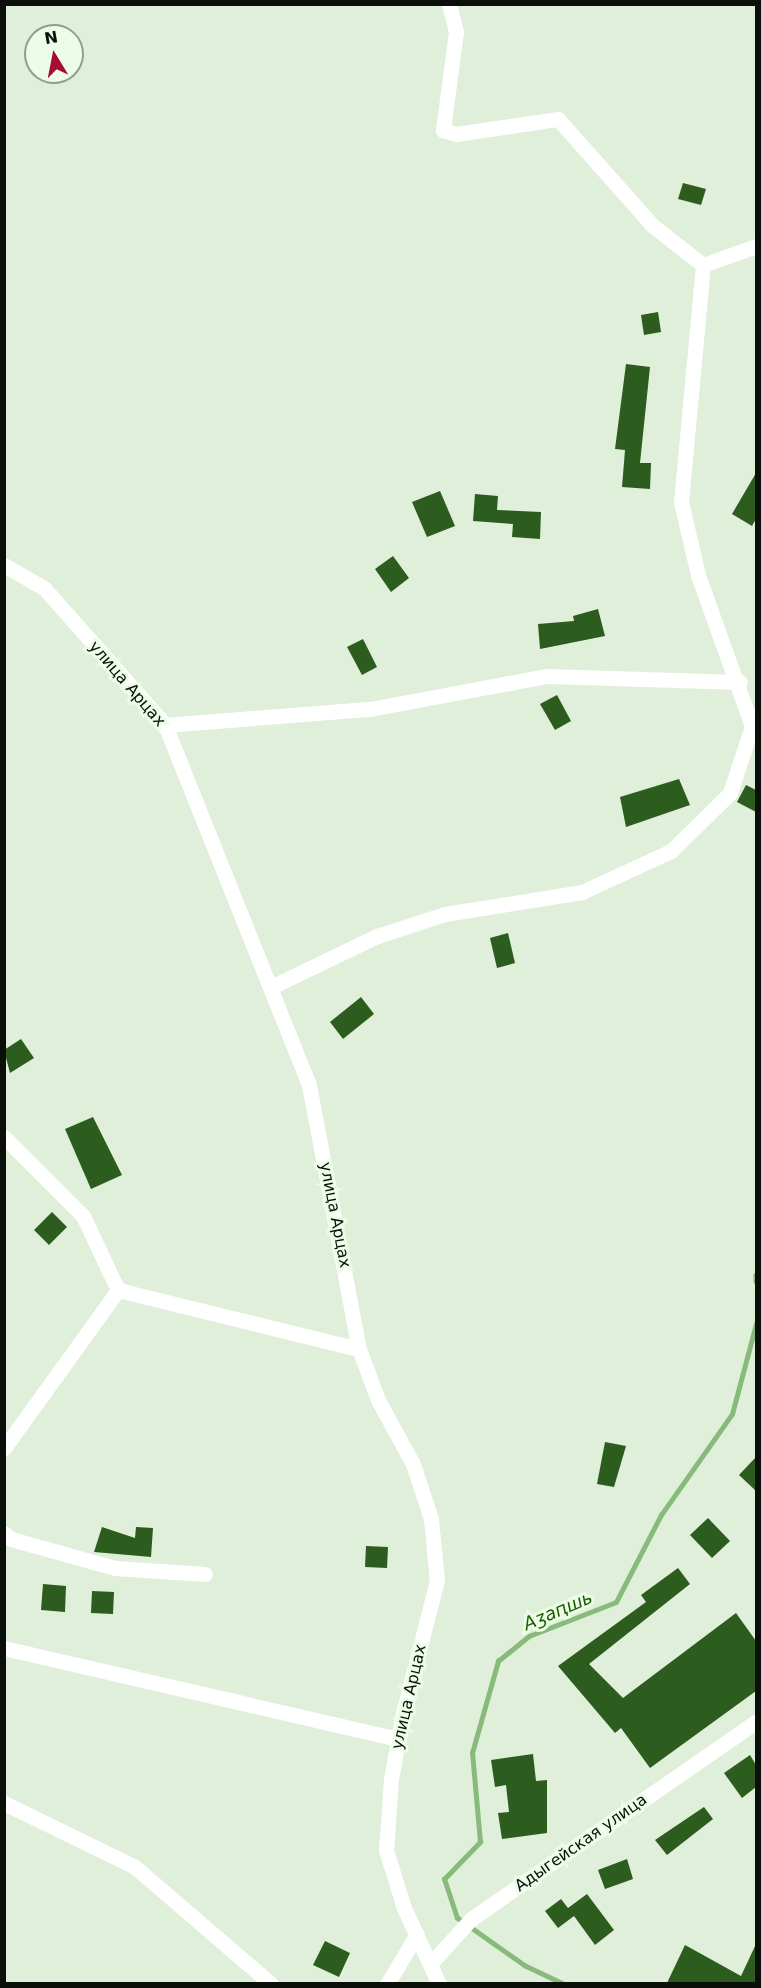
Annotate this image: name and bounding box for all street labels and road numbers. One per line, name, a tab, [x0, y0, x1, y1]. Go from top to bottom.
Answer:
street label: улица Арцах	[85, 637, 169, 731]
street label: улица Арцах	[315, 1161, 355, 1269]
street label: улица Арцах	[388, 1643, 430, 1751]
street label: Адыгейская улица	[511, 1790, 651, 1896]

